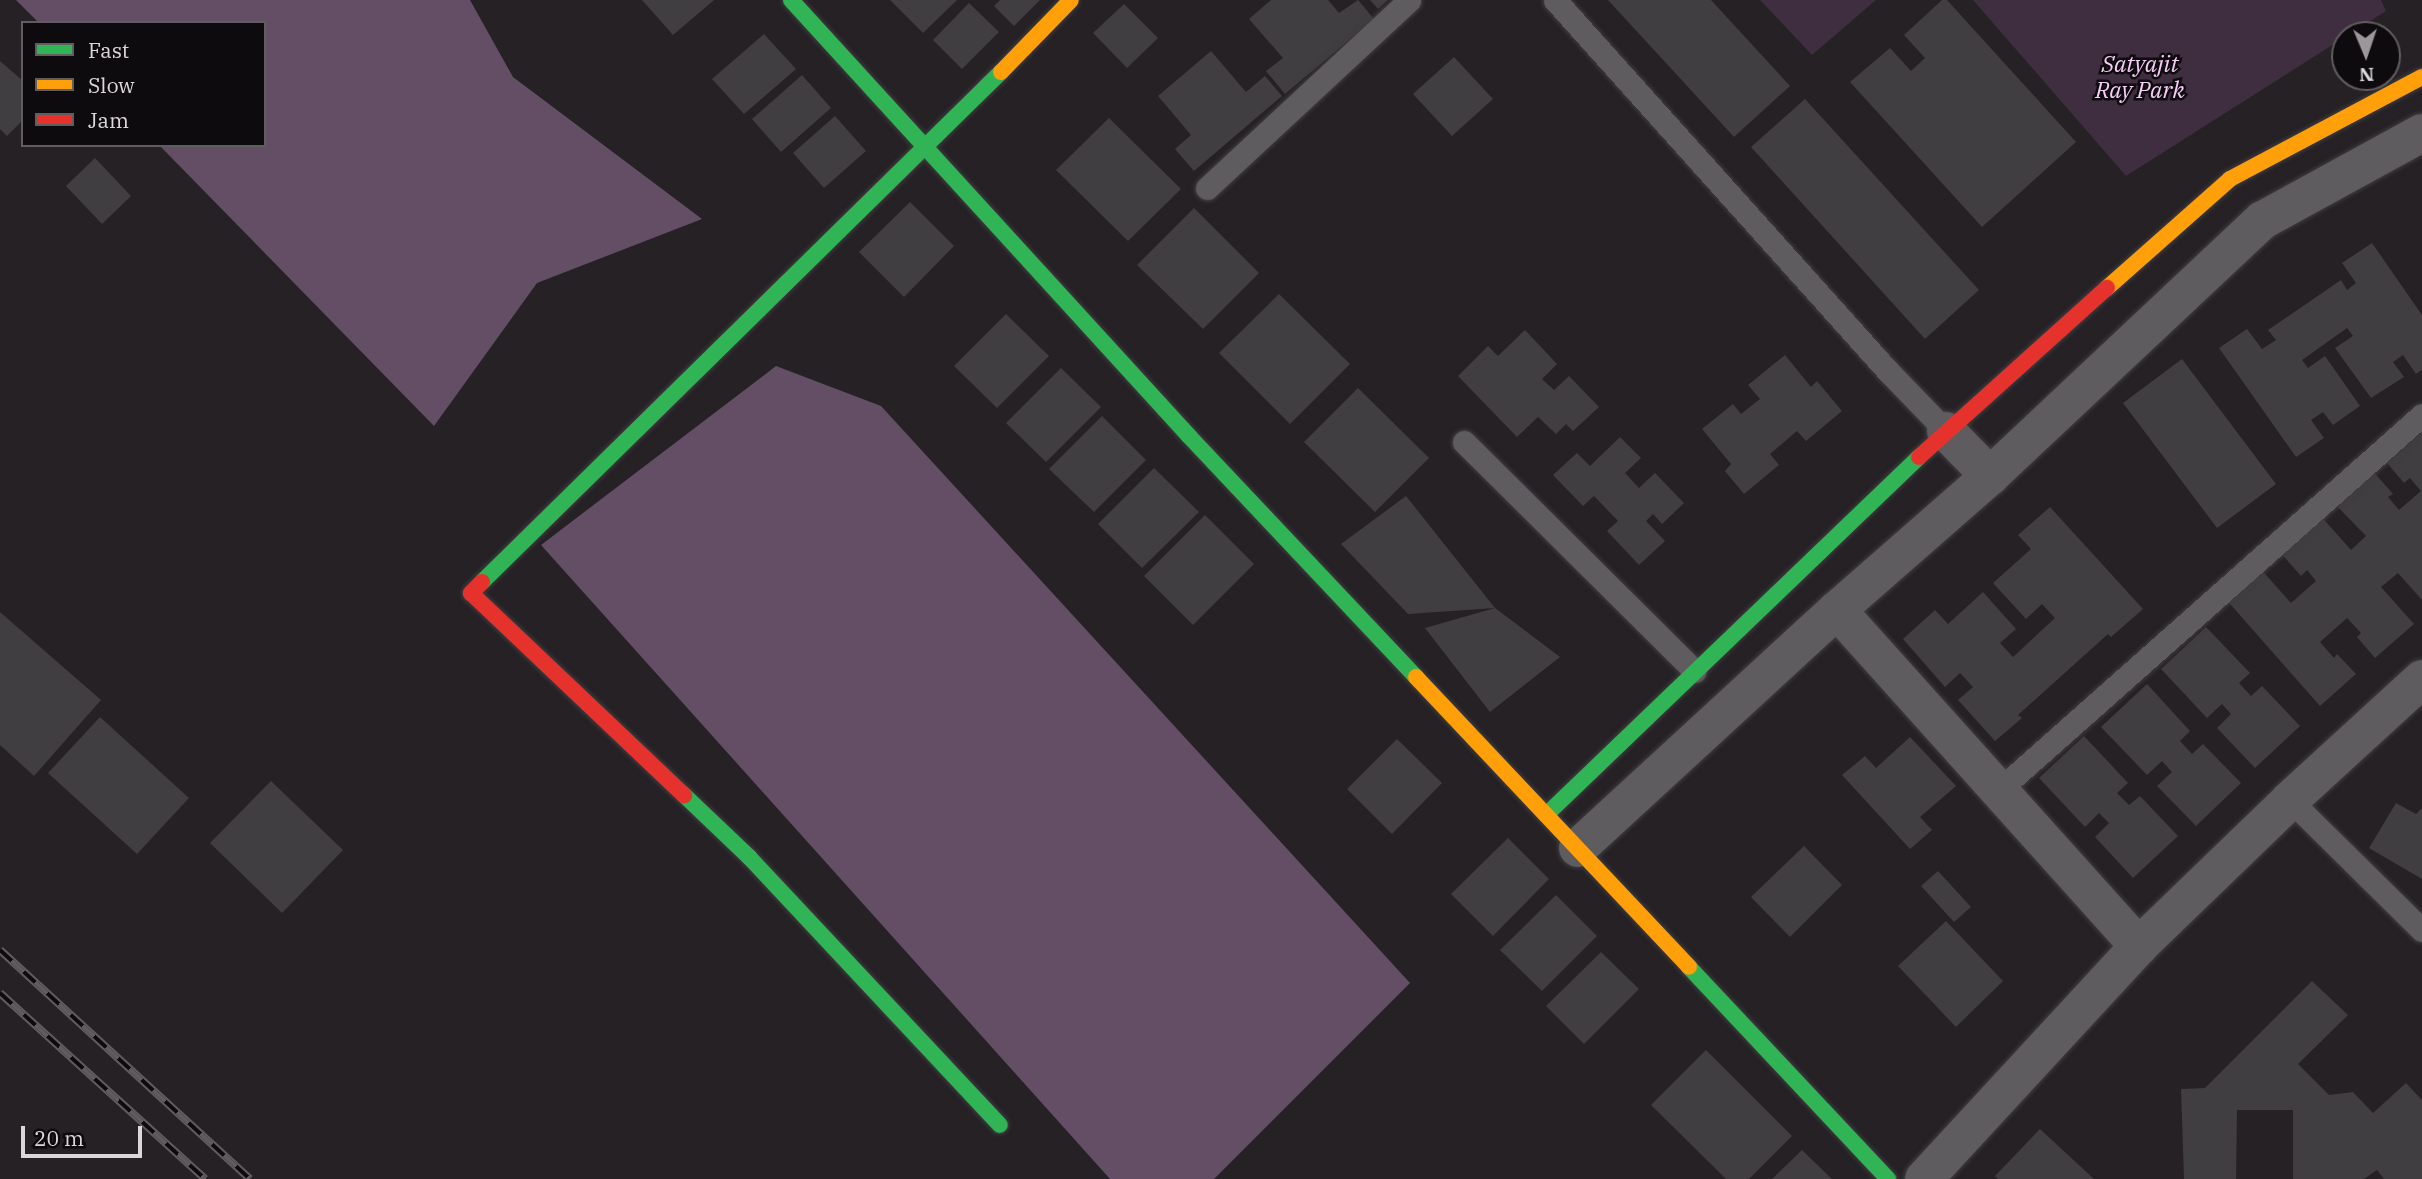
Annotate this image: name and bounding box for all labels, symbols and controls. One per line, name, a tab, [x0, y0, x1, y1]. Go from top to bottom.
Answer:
legend	[21, 21, 266, 147]
north arrow	[2331, 21, 2401, 91]
text: Fast	[88, 36, 129, 64]
park label: Satyajit Ray Park	[2095, 49, 2185, 103]
text: N	[2359, 63, 2375, 87]
text: Slow	[88, 71, 135, 99]
text: Jam	[88, 106, 129, 134]
scale bar	[24, 1112, 145, 1156]
text: 20 m	[34, 1124, 84, 1152]

